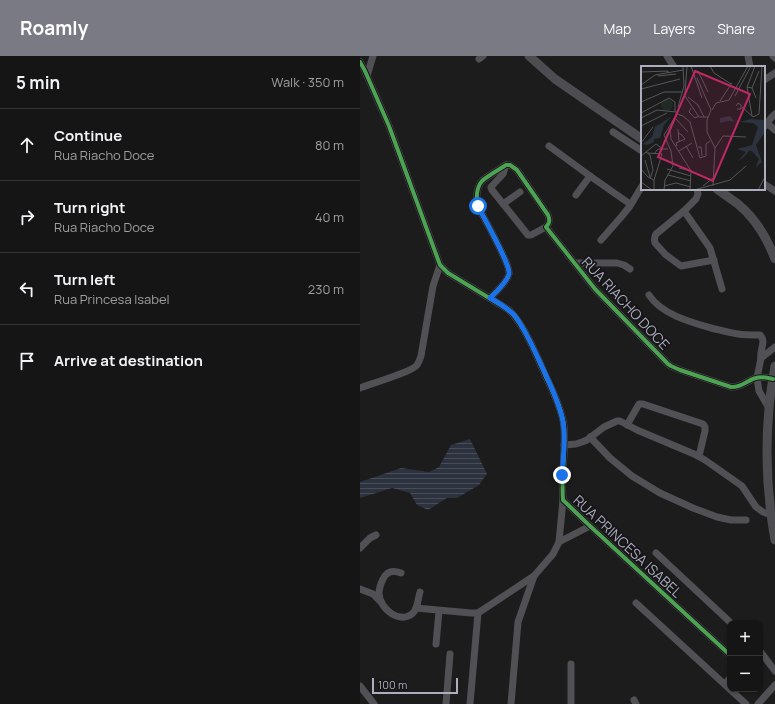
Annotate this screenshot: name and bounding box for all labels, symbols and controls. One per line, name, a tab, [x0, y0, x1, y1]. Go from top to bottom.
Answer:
text: Roamly	[20, 15, 88, 41]
text: Map	[603, 19, 631, 38]
text: Layers	[653, 19, 695, 38]
text: Share	[717, 19, 755, 38]
inset map	[641, 66, 765, 190]
text: 5 min	[16, 71, 60, 94]
text: Walk · 350 m	[271, 73, 344, 91]
text: Continue	[54, 125, 122, 146]
icon: ahead	[16, 134, 38, 156]
text: 80 m	[315, 136, 344, 154]
text: Rua Riacho Doce	[54, 146, 154, 164]
text: Turn right	[54, 197, 125, 218]
route start	[469, 197, 487, 215]
icon: right	[16, 206, 38, 228]
text: 40 m	[315, 208, 344, 226]
text: Rua Riacho Doce	[54, 218, 154, 236]
street label: RUA RIACHO DOCE	[578, 252, 674, 354]
text: Turn left	[54, 269, 116, 290]
icon: left	[16, 278, 38, 300]
text: 230 m	[308, 280, 344, 298]
text: Rua Princesa Isabel	[54, 290, 170, 308]
icon: arrive	[16, 350, 38, 372]
text: Arrive at destination	[54, 350, 203, 371]
route end	[553, 466, 571, 484]
street label: RUA PRINCESA ISABEL	[569, 490, 687, 602]
map controls	[727, 620, 763, 692]
button: +	[727, 620, 763, 656]
button: −	[727, 656, 763, 692]
scale bar	[372, 676, 458, 695]
text: 100 m	[378, 677, 407, 692]

